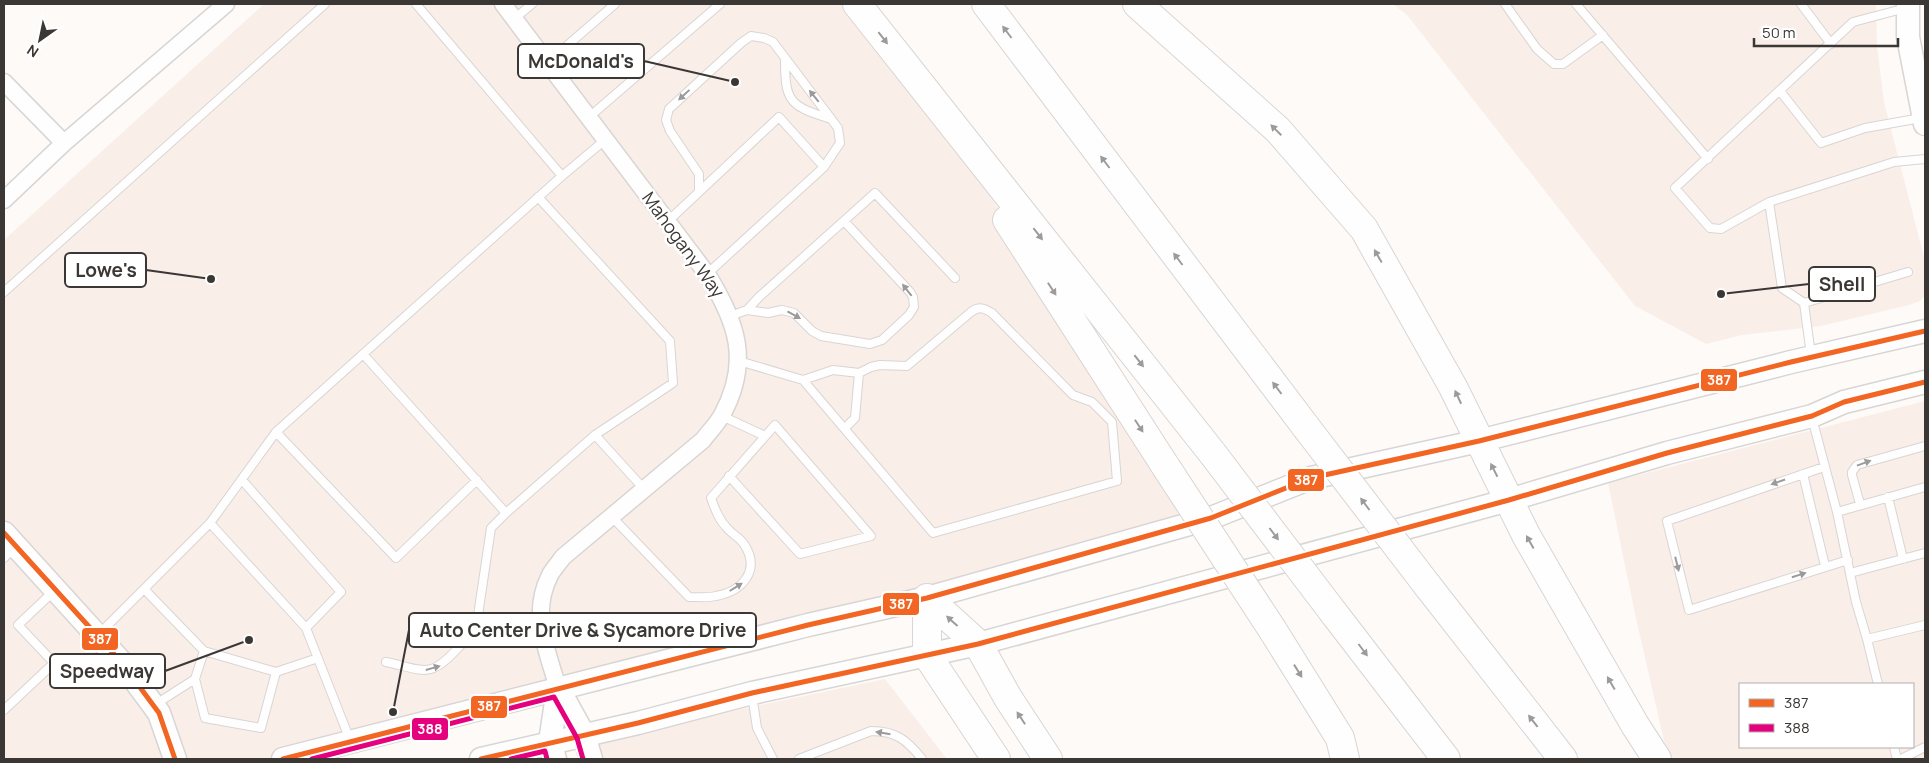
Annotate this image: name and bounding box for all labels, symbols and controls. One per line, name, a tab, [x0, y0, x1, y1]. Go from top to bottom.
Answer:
north arrow	[15, 15, 65, 65]
scale bar	[1754, 15, 1898, 47]
text: 50 m	[1762, 22, 1796, 43]
one-way arrow	[1002, 25, 1012, 39]
one-way arrow	[878, 31, 889, 44]
text: N	[23, 41, 42, 62]
callout: McDonald's	[518, 44, 644, 78]
text: McDonald's	[528, 48, 634, 74]
one-way arrow	[679, 89, 691, 101]
one-way arrow	[809, 90, 820, 103]
one-way arrow	[1271, 124, 1283, 136]
one-way arrow	[1099, 156, 1110, 169]
street label: Mahogany Way	[637, 187, 731, 303]
one-way arrow	[1033, 227, 1044, 240]
one-way arrow	[1374, 249, 1383, 262]
one-way arrow	[1173, 252, 1183, 266]
callout: Lowe's	[65, 253, 146, 287]
text: Lowe's	[75, 257, 137, 283]
callout: Shell	[1809, 267, 1875, 301]
text: Shell	[1819, 271, 1865, 297]
one-way arrow	[1047, 282, 1056, 296]
one-way arrow	[902, 283, 912, 296]
one-way arrow	[787, 311, 802, 319]
one-way arrow	[1134, 355, 1145, 368]
line badge: 387	[1700, 368, 1738, 392]
text: 387	[1707, 370, 1731, 389]
one-way arrow	[1272, 381, 1282, 395]
one-way arrow	[1454, 390, 1462, 404]
one-way arrow	[1135, 419, 1144, 433]
one-way arrow	[1856, 459, 1871, 467]
one-way arrow	[1490, 463, 1498, 478]
line badge: 387	[1287, 468, 1325, 492]
text: 387	[1294, 470, 1318, 489]
one-way arrow	[1770, 479, 1785, 487]
one-way arrow	[1360, 498, 1371, 511]
one-way arrow	[1269, 527, 1280, 540]
one-way arrow	[1526, 534, 1534, 549]
one-way arrow	[1673, 556, 1681, 571]
one-way arrow	[1791, 570, 1806, 578]
one-way arrow	[729, 583, 742, 592]
line badge: 387	[882, 592, 920, 616]
text: 387	[889, 594, 913, 613]
callout: Auto Center Drive & Sycamore Drive	[409, 613, 756, 647]
one-way arrow	[947, 615, 959, 627]
text: Auto Center Drive & Sycamore Drive	[420, 617, 746, 643]
line badge: 387	[81, 627, 119, 651]
text: 387	[88, 629, 112, 648]
one-way arrow	[1358, 643, 1368, 657]
callout: Speedway	[50, 654, 165, 688]
text: Speedway	[60, 658, 155, 684]
one-way arrow	[425, 664, 441, 672]
one-way arrow	[1293, 664, 1302, 677]
one-way arrow	[1606, 676, 1615, 689]
legend	[1739, 683, 1914, 748]
text: 387	[1784, 692, 1809, 713]
line badge: 387	[470, 695, 508, 719]
text: 387	[477, 696, 501, 715]
one-way arrow	[1016, 712, 1026, 725]
one-way arrow	[1528, 714, 1538, 728]
line badge: 388	[411, 717, 449, 741]
text: 388	[1784, 717, 1810, 738]
text: 388	[417, 719, 443, 738]
one-way arrow	[875, 728, 891, 736]

